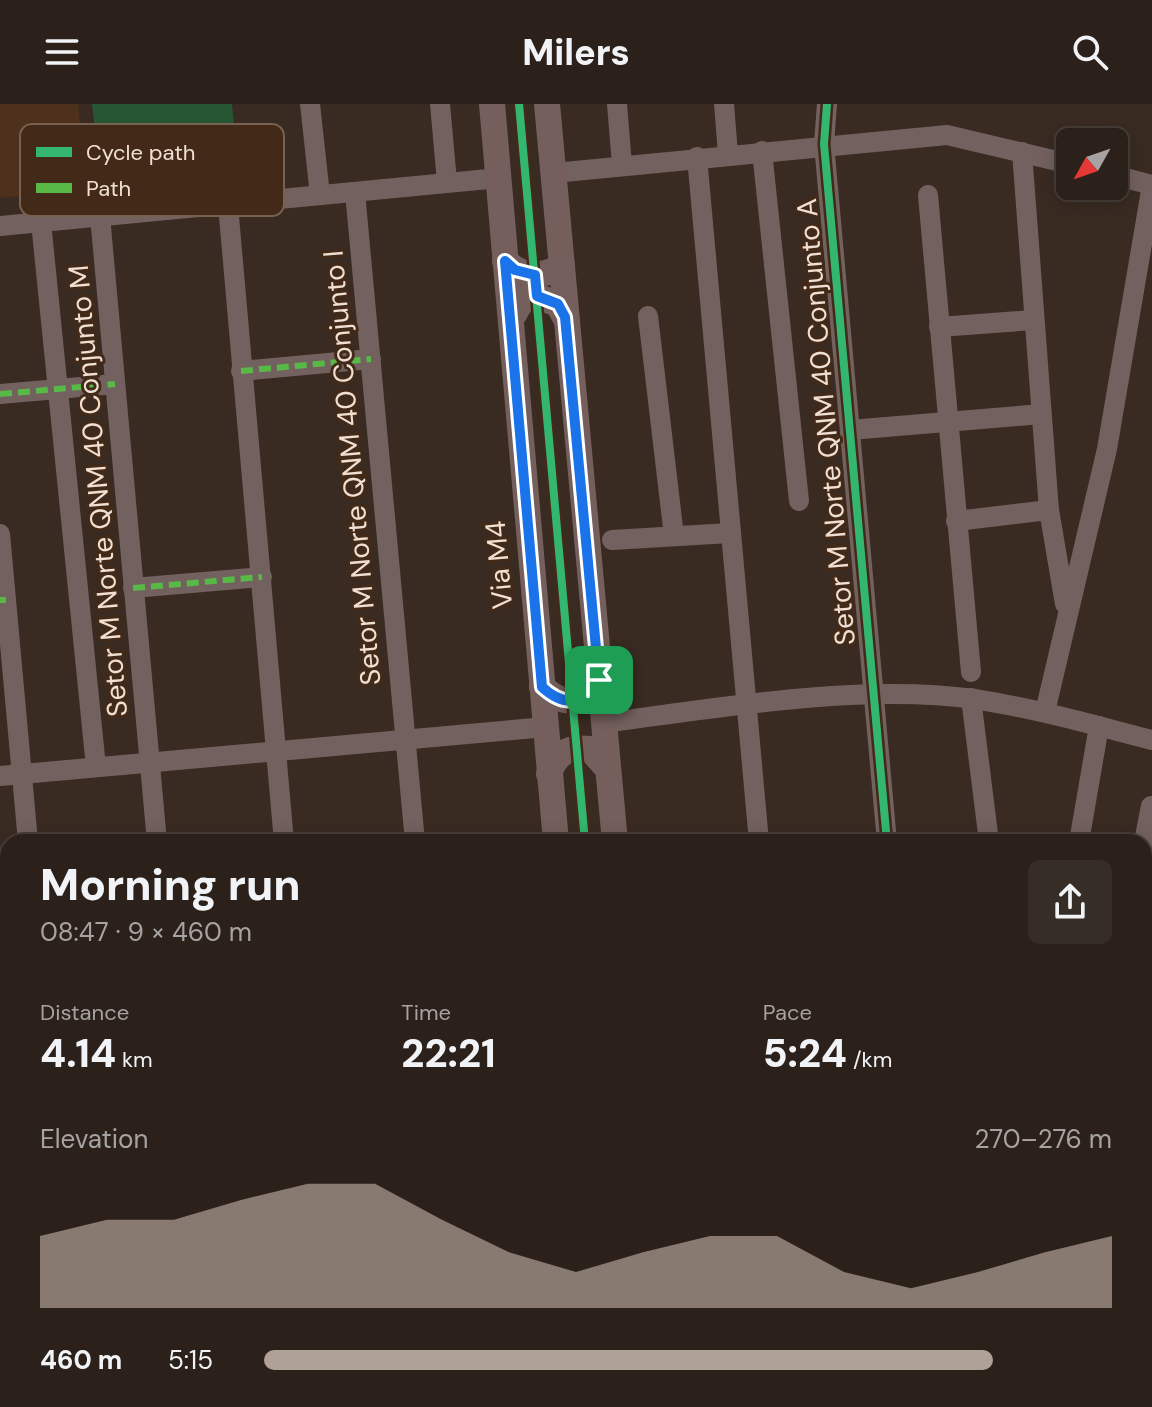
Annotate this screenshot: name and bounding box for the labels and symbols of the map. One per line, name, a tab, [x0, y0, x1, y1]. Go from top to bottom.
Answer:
legend	[20, 124, 284, 216]
north arrow	[1056, 128, 1128, 200]
text: Cycle path	[86, 138, 196, 167]
text: Path	[86, 174, 131, 203]
street label: Setor M Norte QNM 40 Conjunto A	[788, 197, 864, 647]
street label: Setor M Norte QNM 40 Conjunto I	[315, 249, 389, 687]
street label: Setor M Norte QNM 40 Conjunto M	[60, 264, 136, 718]
street label: Via M4	[477, 519, 521, 611]
pin	[565, 646, 633, 714]

